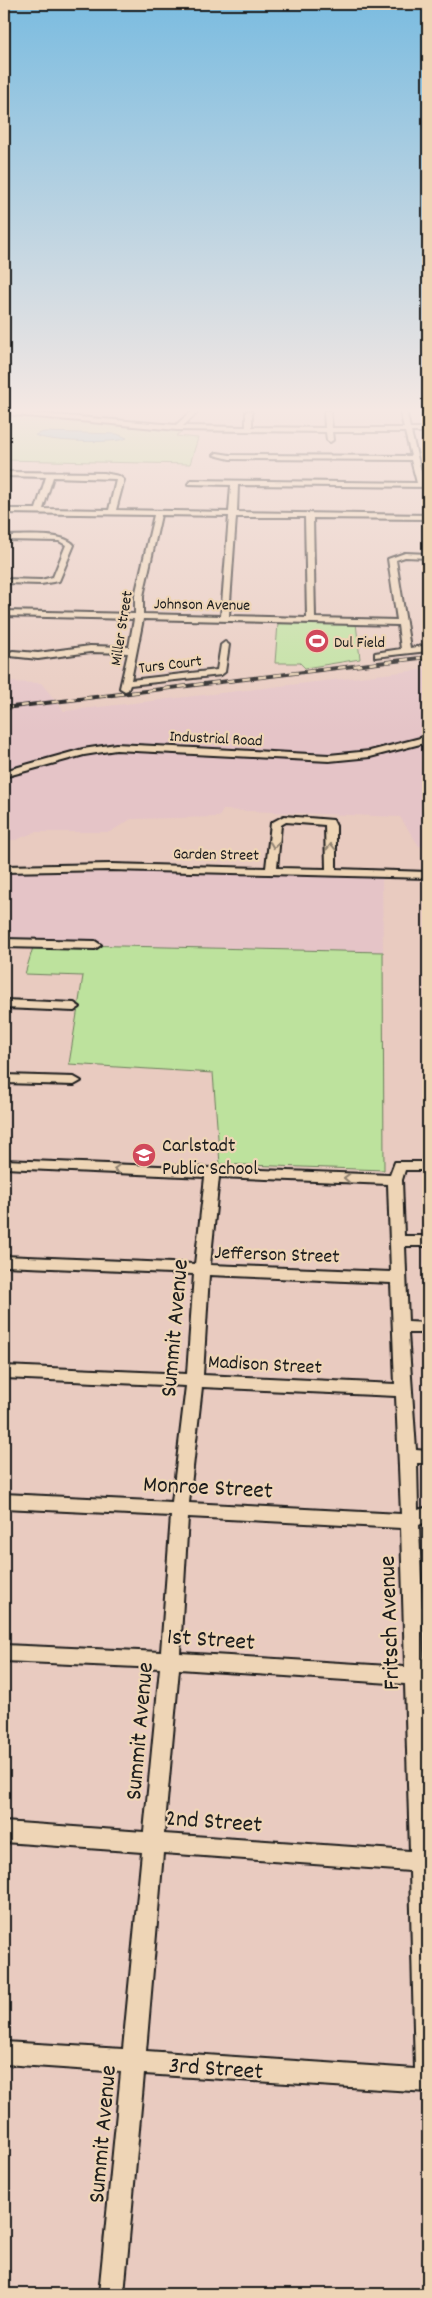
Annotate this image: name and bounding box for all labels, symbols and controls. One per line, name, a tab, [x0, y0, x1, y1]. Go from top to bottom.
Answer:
street label: Miller Street	[105, 589, 140, 667]
street label: Johnson Avenue	[154, 593, 250, 618]
sports icon: Dul Field	[304, 628, 330, 654]
place label: Dul Field	[334, 632, 385, 655]
street label: Turs Court	[137, 650, 203, 681]
street label: Industrial Road	[169, 726, 263, 753]
one-way arrow	[269, 841, 280, 849]
street label: Garden Street	[173, 843, 259, 868]
one-way arrow	[326, 843, 336, 850]
place label: Carlstadt Public School	[162, 1133, 258, 1184]
school or university icon: Carlstadt Public School	[131, 1142, 157, 1168]
one-way arrow	[113, 1163, 121, 1174]
one-way arrow	[342, 1172, 350, 1183]
street label: Jefferson Street	[214, 1240, 340, 1272]
street label: Summit Avenue	[153, 1258, 199, 1399]
street label: Madison Street	[207, 1349, 322, 1383]
street label: Monroe Street	[142, 1469, 274, 1509]
street label: Fritsch Avenue	[372, 1555, 410, 1691]
street label: 1st Street	[166, 1621, 256, 1661]
street label: Summit Avenue	[118, 1661, 164, 1802]
street label: 2nd Street	[164, 1803, 263, 1843]
street label: 3rd Street	[167, 2050, 264, 2090]
street label: Summit Avenue	[81, 2064, 127, 2205]

